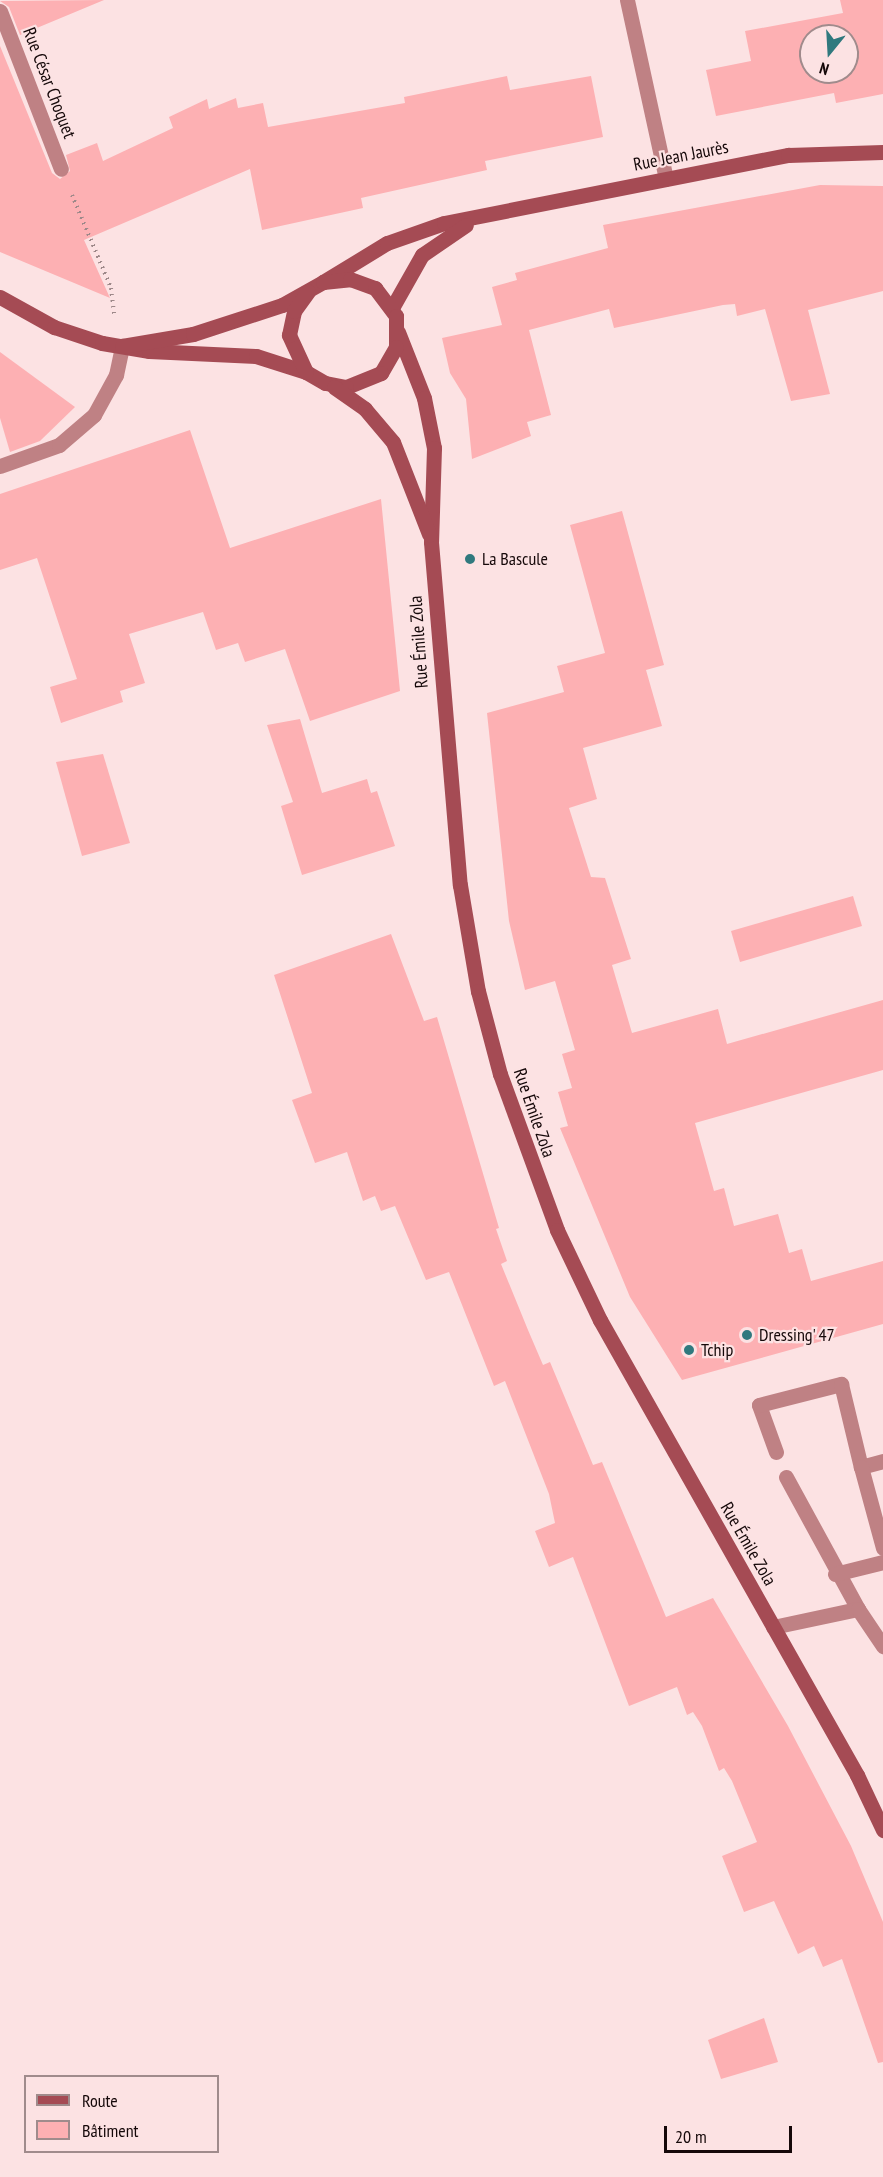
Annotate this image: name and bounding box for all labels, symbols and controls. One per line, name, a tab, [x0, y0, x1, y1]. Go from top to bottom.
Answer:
north arrow	[799, 24, 859, 84]
street label: Rue César Choquet	[18, 25, 80, 141]
text: N	[817, 58, 831, 80]
street label: Rue Jean Jaurès	[632, 136, 730, 176]
place label: La Bascule	[482, 548, 548, 570]
marker: La Bascule	[463, 552, 477, 566]
street label: Rue Émile Zola	[405, 595, 433, 689]
street label: Rue Émile Zola	[509, 1066, 559, 1160]
place label: Dressing' 47	[759, 1324, 836, 1346]
marker: Dressing' 47	[740, 1328, 754, 1342]
place label: Tchip	[701, 1339, 733, 1361]
marker: Tchip	[682, 1343, 696, 1357]
street label: Rue Émile Zola	[715, 1498, 781, 1590]
legend	[24, 2075, 219, 2153]
text: Route	[82, 2089, 118, 2112]
scale bar	[667, 2114, 794, 2152]
text: Bâtiment	[82, 2119, 139, 2142]
text: 20 m	[675, 2125, 707, 2148]

